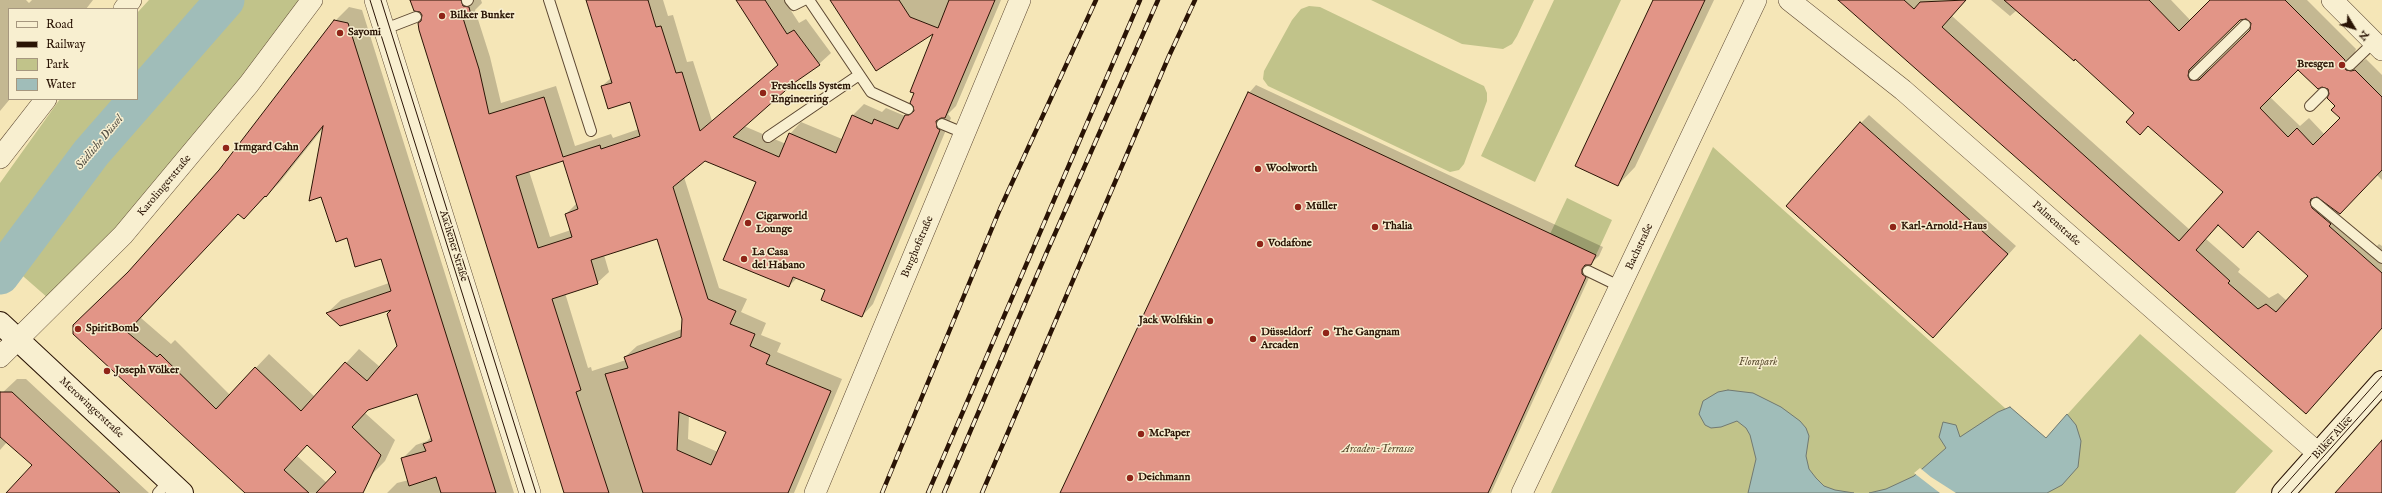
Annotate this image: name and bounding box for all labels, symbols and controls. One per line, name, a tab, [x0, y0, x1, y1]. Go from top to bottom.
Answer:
legend	[8, 8, 138, 100]
north arrow	[2334, 8, 2374, 48]
place label: Bilker Bunker	[450, 9, 514, 23]
marker: Bilker Bunker	[437, 11, 447, 21]
text: Road	[46, 17, 73, 32]
place label: Sayomi	[348, 26, 381, 40]
text: N	[2355, 27, 2372, 43]
marker: Sayomi	[335, 28, 345, 38]
text: Railway	[46, 37, 85, 52]
text: Park	[46, 57, 69, 72]
place label: Bresgen	[2297, 58, 2334, 72]
marker: Bresgen	[2337, 60, 2347, 70]
text: Water	[46, 77, 76, 92]
place label: Freshcells System Engineering	[771, 80, 851, 106]
marker: Freshcells System Engineering	[758, 88, 768, 98]
water label: Südliche Düssel	[73, 113, 127, 173]
place label: Irmgard Cahn	[234, 141, 299, 155]
marker: Irmgard Cahn	[221, 143, 231, 153]
street label: Karolingerstraße	[135, 152, 195, 220]
place label: Woolworth	[1266, 162, 1317, 176]
marker: Woolworth	[1253, 164, 1263, 174]
street label: Palmenstraße	[2029, 199, 2083, 249]
place label: Müller	[1306, 200, 1337, 214]
marker: Müller	[1293, 202, 1303, 212]
street label: Aachener Straße	[436, 209, 470, 283]
place label: Cigarworld Lounge	[756, 210, 807, 236]
street label: Burghofstraße	[899, 214, 937, 280]
marker: Cigarworld Lounge	[743, 218, 753, 228]
place label: Thalia	[1383, 220, 1412, 234]
place label: Karl-Arnold-Haus	[1901, 220, 1987, 234]
marker: Thalia	[1370, 222, 1380, 232]
street label: Bachstraße	[1624, 222, 1656, 272]
marker: Karl-Arnold-Haus	[1888, 222, 1898, 232]
place label: Vodafone	[1268, 237, 1312, 251]
marker: Vodafone	[1255, 239, 1265, 249]
place label: La Casa del Habano	[752, 246, 805, 272]
marker: La Casa del Habano	[739, 254, 749, 264]
place label: Jack Wolfskin	[1139, 314, 1202, 328]
marker: Jack Wolfskin	[1205, 316, 1215, 326]
place label: SpiritBomb	[86, 322, 139, 336]
marker: SpiritBomb	[73, 324, 83, 334]
place label: Düsseldorf Arcaden	[1261, 326, 1311, 352]
place label: The Gangnam	[1334, 326, 1400, 340]
marker: The Gangnam	[1321, 328, 1331, 338]
marker: Düsseldorf Arcaden	[1248, 334, 1258, 344]
park label: Florapark	[1739, 356, 1777, 370]
place label: Joseph Völker	[115, 364, 179, 378]
marker: Joseph Völker	[102, 366, 112, 376]
street label: Merowingerstraße	[56, 375, 126, 441]
street label: Bilker Allee	[2310, 414, 2356, 462]
place label: McPaper	[1149, 427, 1190, 441]
marker: McPaper	[1136, 429, 1146, 439]
park label: Arcaden-Terrasse	[1342, 443, 1414, 457]
place label: Deichmann	[1138, 471, 1190, 485]
marker: Deichmann	[1125, 473, 1135, 483]

